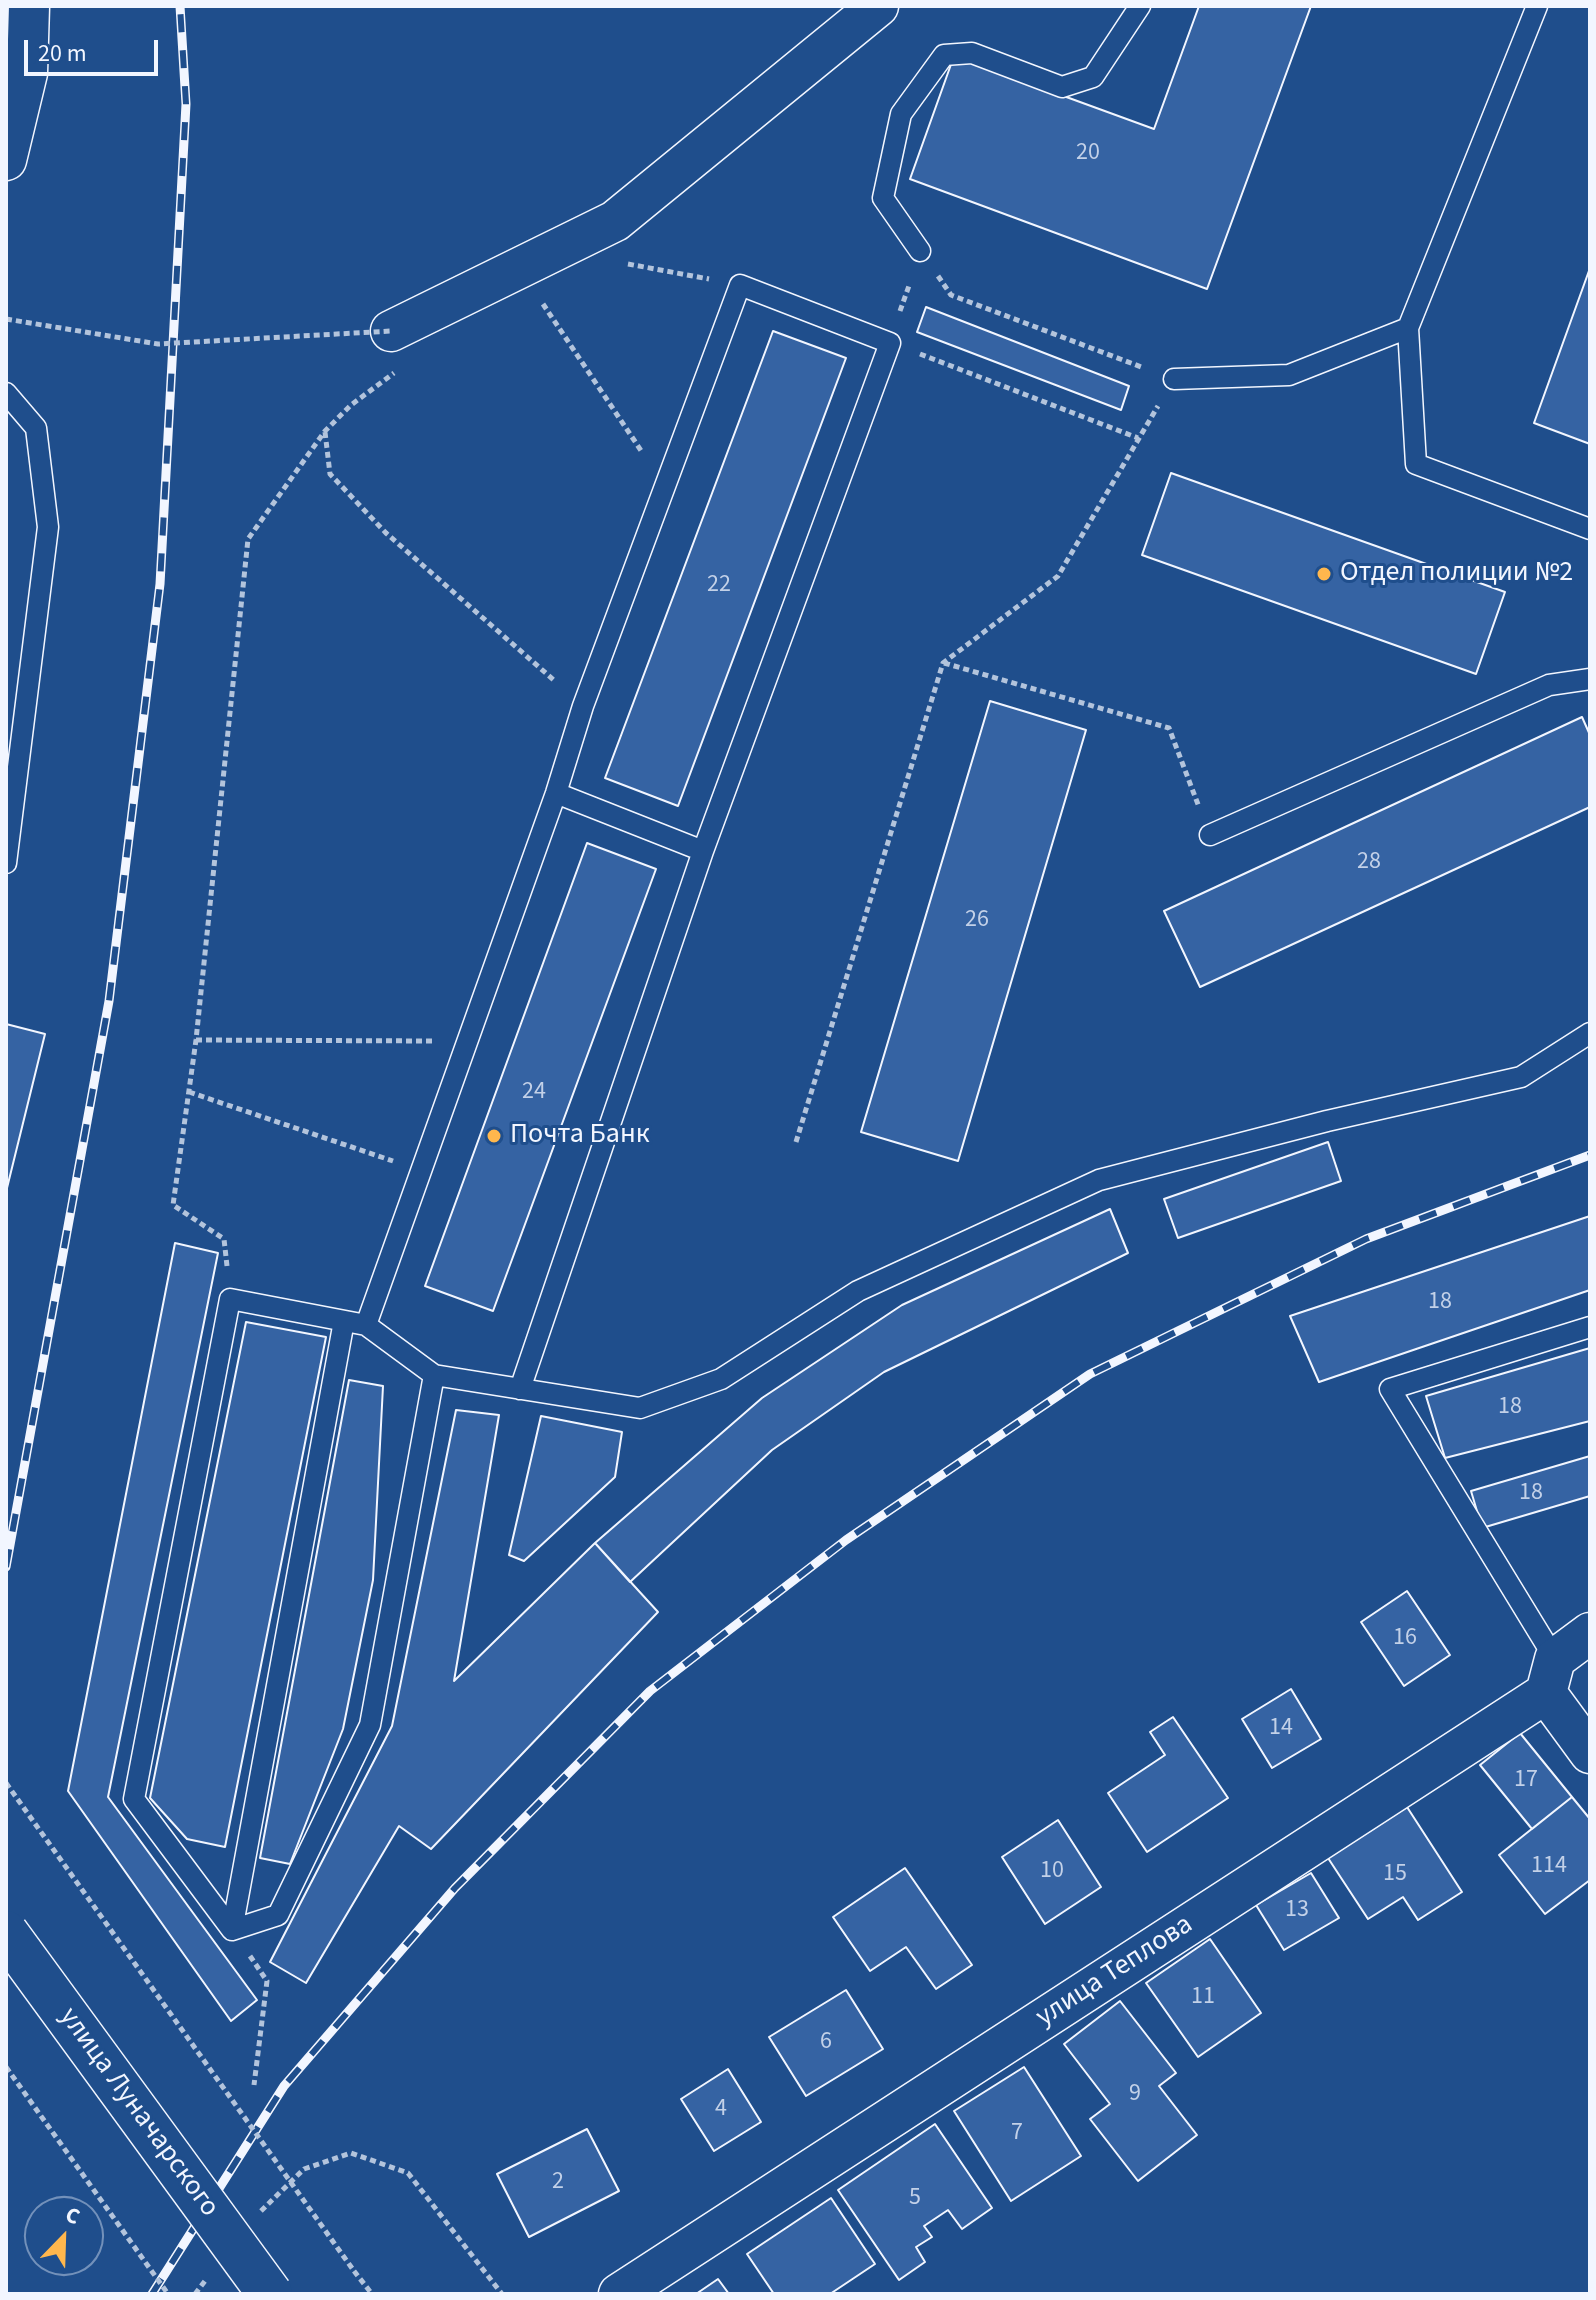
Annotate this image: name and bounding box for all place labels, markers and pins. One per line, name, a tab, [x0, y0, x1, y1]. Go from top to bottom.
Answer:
place label: Отдел полиции №2	[1340, 557, 1573, 591]
marker: Отдел полиции №2	[1315, 565, 1333, 583]
place label: Почта Банк	[510, 1119, 650, 1153]
marker: Почта Банк	[485, 1127, 503, 1145]

